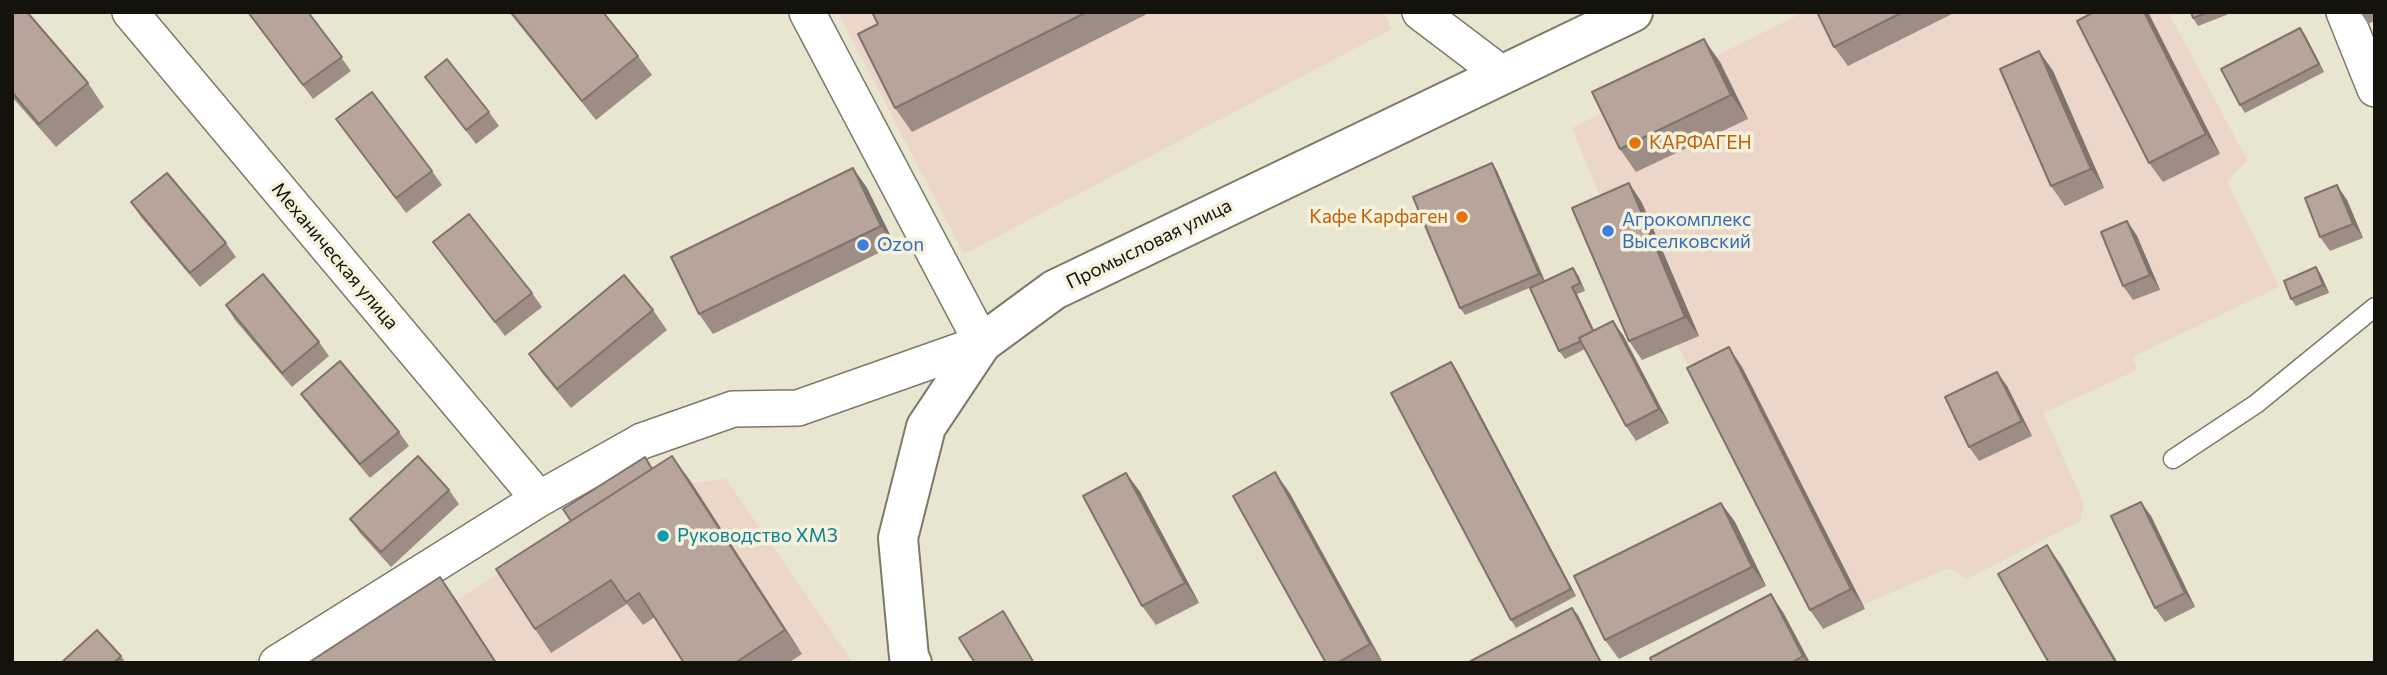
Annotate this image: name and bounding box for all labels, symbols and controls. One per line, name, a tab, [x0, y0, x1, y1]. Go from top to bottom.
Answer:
place label: КАРФАГЕН	[1649, 132, 1752, 154]
marker: КАРФАГЕН	[1627, 135, 1643, 151]
street label: Механическая улица	[267, 178, 403, 334]
street label: Промысловая улица	[1063, 194, 1235, 294]
place label: Кафе Карфаген	[1309, 206, 1448, 228]
marker: Кафе Карфаген	[1454, 209, 1470, 225]
place label: Агрокомплекс Выселковский	[1622, 209, 1751, 253]
marker: Агрокомплекс Выселковский	[1600, 223, 1616, 239]
place label: Ozon	[877, 234, 924, 256]
marker: Ozon	[855, 237, 871, 253]
place label: Руководство ХМЗ	[677, 525, 838, 547]
marker: Руководство ХМЗ	[655, 528, 671, 544]

